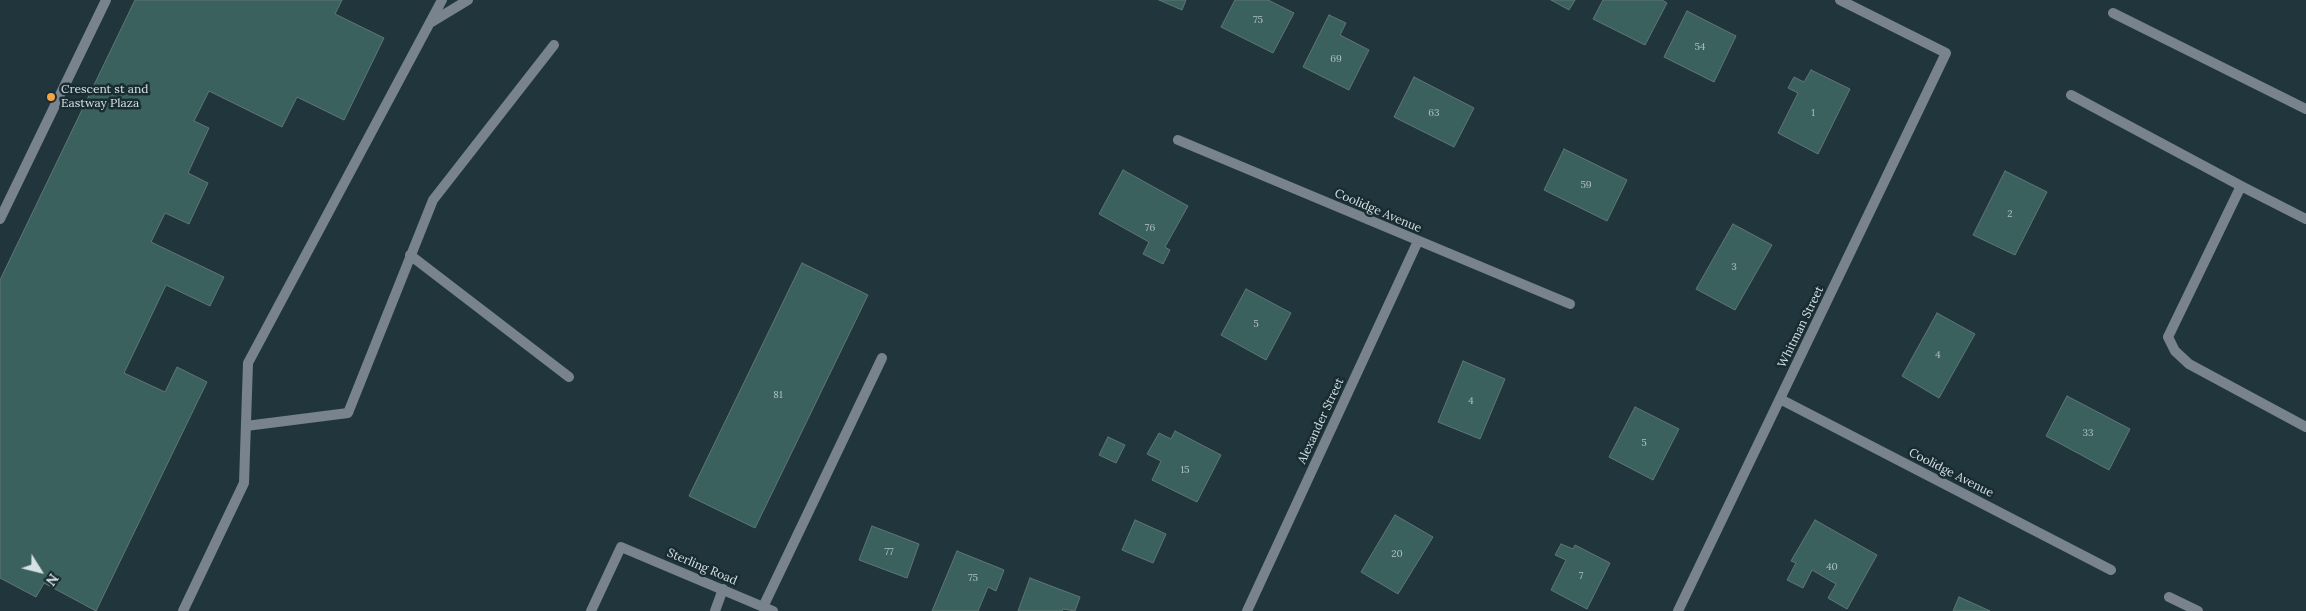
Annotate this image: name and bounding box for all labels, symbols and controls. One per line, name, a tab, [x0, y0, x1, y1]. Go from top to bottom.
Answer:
house number: 75	[1253, 14, 1263, 26]
house number: 54	[1695, 41, 1705, 53]
house number: 69	[1330, 53, 1342, 65]
place label: Crescent st and Eastway Plaza	[61, 83, 148, 111]
marker: Crescent st and Eastway Plaza	[45, 91, 57, 103]
house number: 63	[1428, 107, 1440, 119]
house number: 1	[1811, 107, 1815, 119]
house number: 59	[1580, 179, 1592, 191]
street label: Coolidge Avenue	[1332, 186, 1424, 236]
house number: 2	[2007, 208, 2013, 220]
house number: 76	[1145, 222, 1155, 234]
house number: 3	[1731, 261, 1737, 273]
street label: Whitman Street	[1775, 284, 1827, 370]
house number: 5	[1253, 318, 1259, 330]
house number: 4	[1935, 349, 1941, 361]
street label: Alexander Street	[1295, 376, 1347, 466]
house number: 81	[773, 389, 783, 401]
house number: 4	[1468, 395, 1474, 407]
house number: 33	[2082, 427, 2094, 439]
house number: 5	[1641, 437, 1647, 449]
street label: Coolidge Avenue	[1906, 445, 1996, 501]
house number: 15	[1180, 464, 1190, 476]
north arrow	[15, 546, 65, 596]
street label: Sterling Road	[665, 546, 739, 588]
house number: 77	[884, 546, 894, 558]
house number: 20	[1391, 548, 1403, 560]
house number: 40	[1826, 561, 1838, 573]
text: N	[42, 570, 63, 589]
house number: 7	[1579, 570, 1583, 582]
house number: 75	[968, 572, 978, 584]

